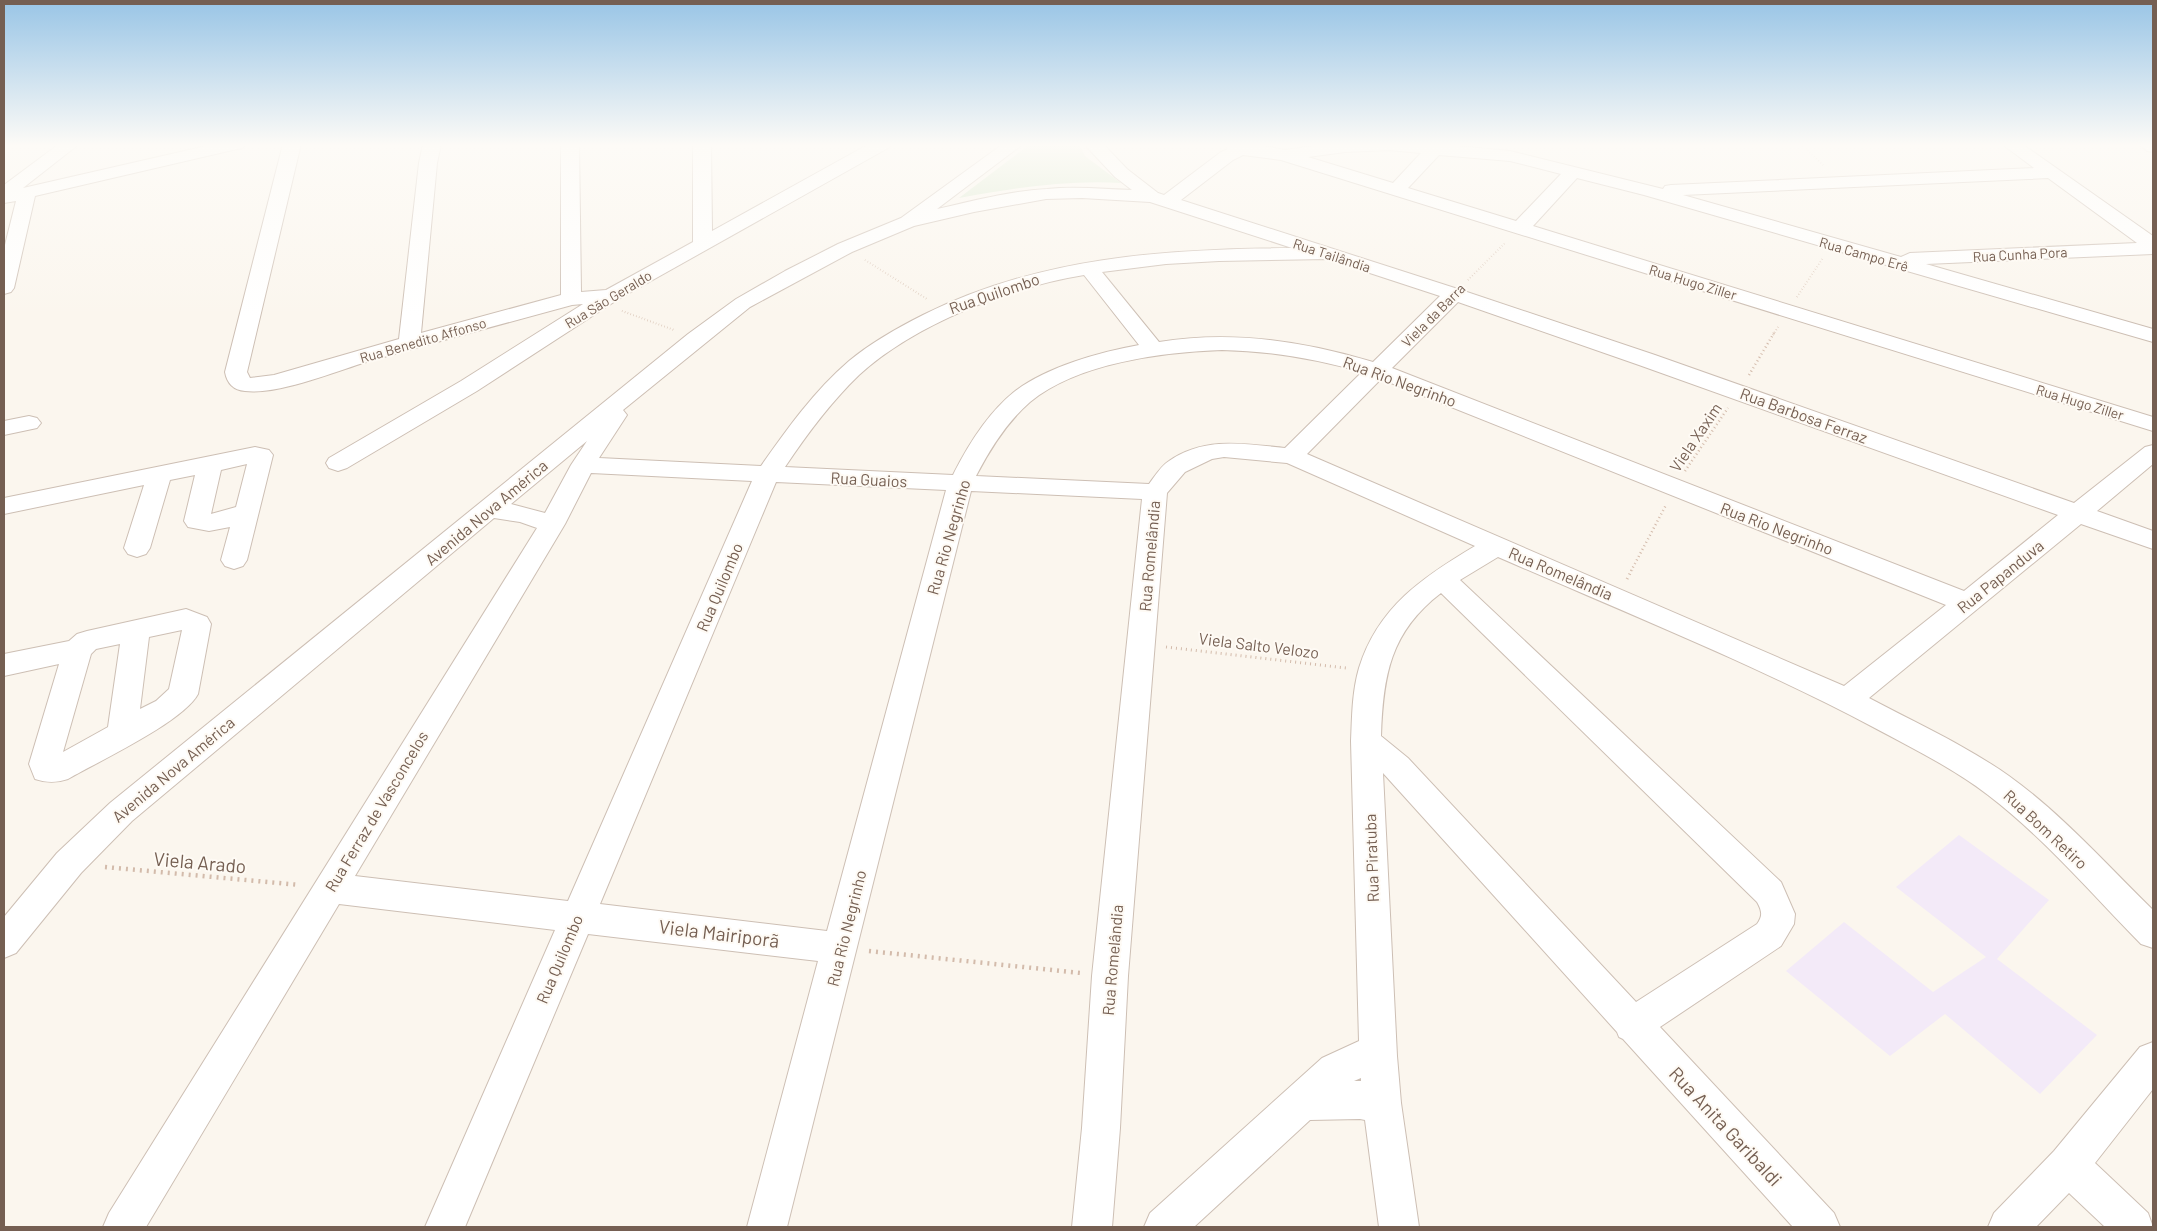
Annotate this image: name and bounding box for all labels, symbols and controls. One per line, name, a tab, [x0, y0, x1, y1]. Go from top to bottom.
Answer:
street label: Rua Campo Erê	[1817, 233, 1911, 275]
street label: Rua Tailândia	[1291, 234, 1373, 276]
street label: Rua Cunha Pora	[1972, 243, 2068, 265]
street label: Rua Hugo Ziller	[1647, 261, 1739, 303]
street label: Rua São Geraldo	[561, 266, 655, 332]
street label: Rua Quilombo	[946, 269, 1042, 317]
street label: Viela da Barra	[1398, 280, 1468, 350]
street label: Rua Benedito Affonso	[358, 314, 488, 366]
street label: Rua Rio Negrinho	[1341, 352, 1459, 410]
street label: Rua Hugo Ziller	[2034, 381, 2126, 423]
street label: Rua Barbosa Ferraz	[1738, 383, 1870, 447]
street label: Viela Xaxim	[1665, 399, 1725, 475]
street label: Avenida Nova América	[421, 455, 551, 569]
street label: Rua Guaios	[830, 468, 908, 490]
street label: Rua Rio Negrinho	[922, 477, 974, 597]
street label: Rua Rio Negrinho	[1718, 498, 1836, 558]
street label: Rua Romelândia	[1135, 500, 1163, 612]
street label: Rua Papanduva	[1953, 535, 2047, 617]
street label: Rua Quilombo	[692, 540, 746, 634]
street label: Rua Romelândia	[1506, 543, 1616, 603]
street label: Viela Salto Velozo	[1198, 628, 1320, 662]
street label: Avenida Nova América	[108, 712, 238, 826]
street label: Rua Ferraz de Vasconcelos	[320, 727, 432, 895]
street label: Rua Bom Retiro	[2000, 785, 2092, 873]
street label: Rua Piratuba	[1360, 813, 1382, 903]
street label: Viela Arado	[153, 846, 247, 878]
street label: Rua Rio Negrinho	[822, 868, 870, 988]
street label: Rua Romelândia	[1098, 904, 1126, 1016]
street label: Rua Quilombo	[532, 912, 586, 1006]
street label: Viela Mairiporã	[657, 914, 781, 952]
street label: Rua Anita Garibaldi	[1665, 1061, 1787, 1191]

